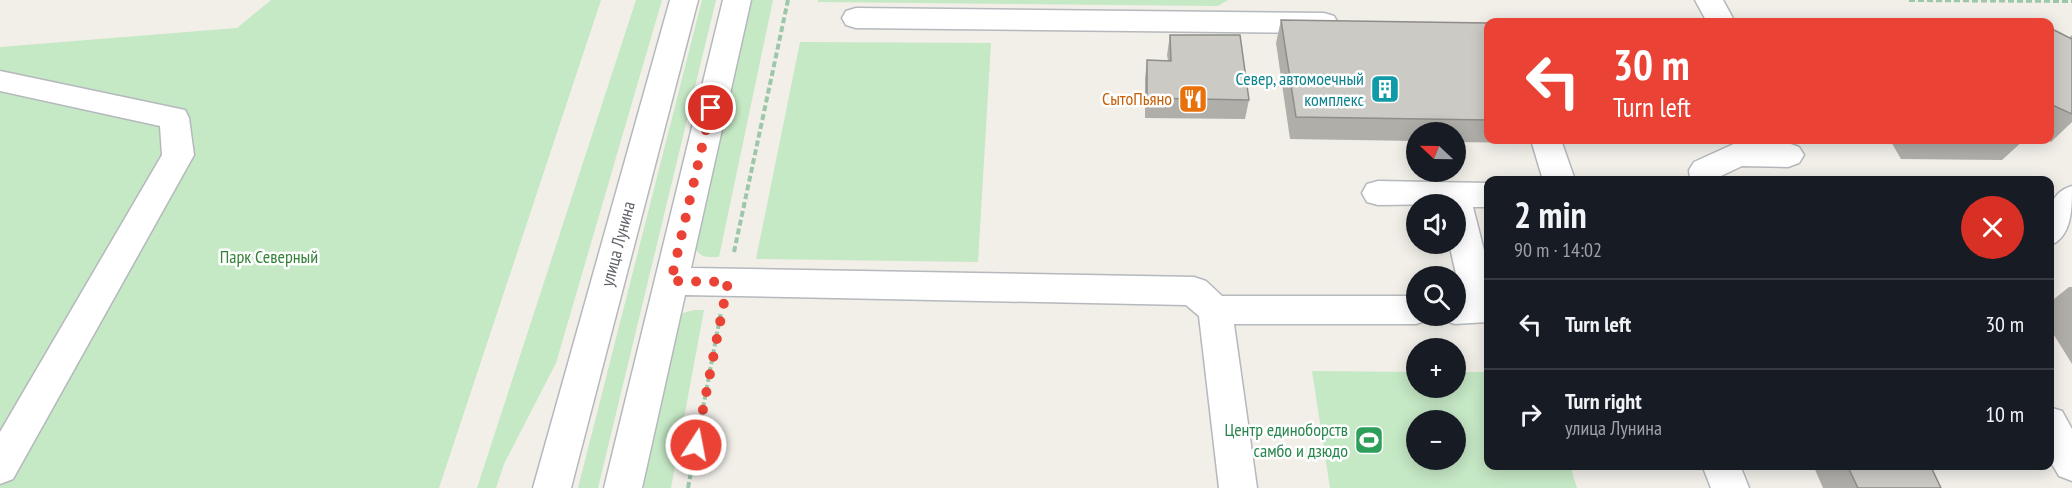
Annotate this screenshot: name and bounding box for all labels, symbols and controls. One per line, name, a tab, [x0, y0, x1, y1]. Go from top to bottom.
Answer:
text: 30 m	[1613, 37, 1690, 92]
icon: left	[1514, 42, 1592, 120]
place label: Север, автомоечный комплекс	[1235, 67, 1365, 111]
building icon: Север, автомоечный комплекс	[1369, 73, 1401, 105]
pin	[685, 82, 736, 133]
restaurant icon: СытоПьяно	[1177, 83, 1209, 115]
place label: СытоПьяно	[1102, 87, 1172, 110]
text: Turn left	[1613, 90, 1691, 124]
icon: arrive	[694, 91, 727, 124]
north arrow	[1406, 122, 1466, 182]
map controls	[1406, 122, 1466, 470]
text: 2 min	[1514, 191, 1587, 238]
button: sound	[1406, 194, 1466, 254]
button: close	[1961, 196, 2024, 259]
street label: улица Лунина	[595, 199, 640, 289]
text: 90 m · 14:02	[1514, 237, 1602, 263]
park label: Парк Северный	[220, 245, 318, 268]
button: search	[1406, 266, 1466, 326]
icon: left	[1514, 308, 1547, 341]
text: Turn left	[1565, 310, 1631, 338]
text: 30 m	[1985, 310, 2024, 338]
button: +	[1406, 338, 1466, 398]
text: Turn right	[1565, 387, 1642, 415]
icon: right	[1514, 398, 1547, 431]
text: 10 m	[1985, 400, 2024, 428]
button: −	[1406, 410, 1466, 470]
position arrow	[664, 413, 728, 477]
text: улица Лунина	[1565, 415, 1662, 441]
place label: Центр единоборств самбо и дзюдо	[1225, 418, 1348, 462]
sports icon: Центр единоборств самбо и дзюдо	[1353, 424, 1385, 456]

